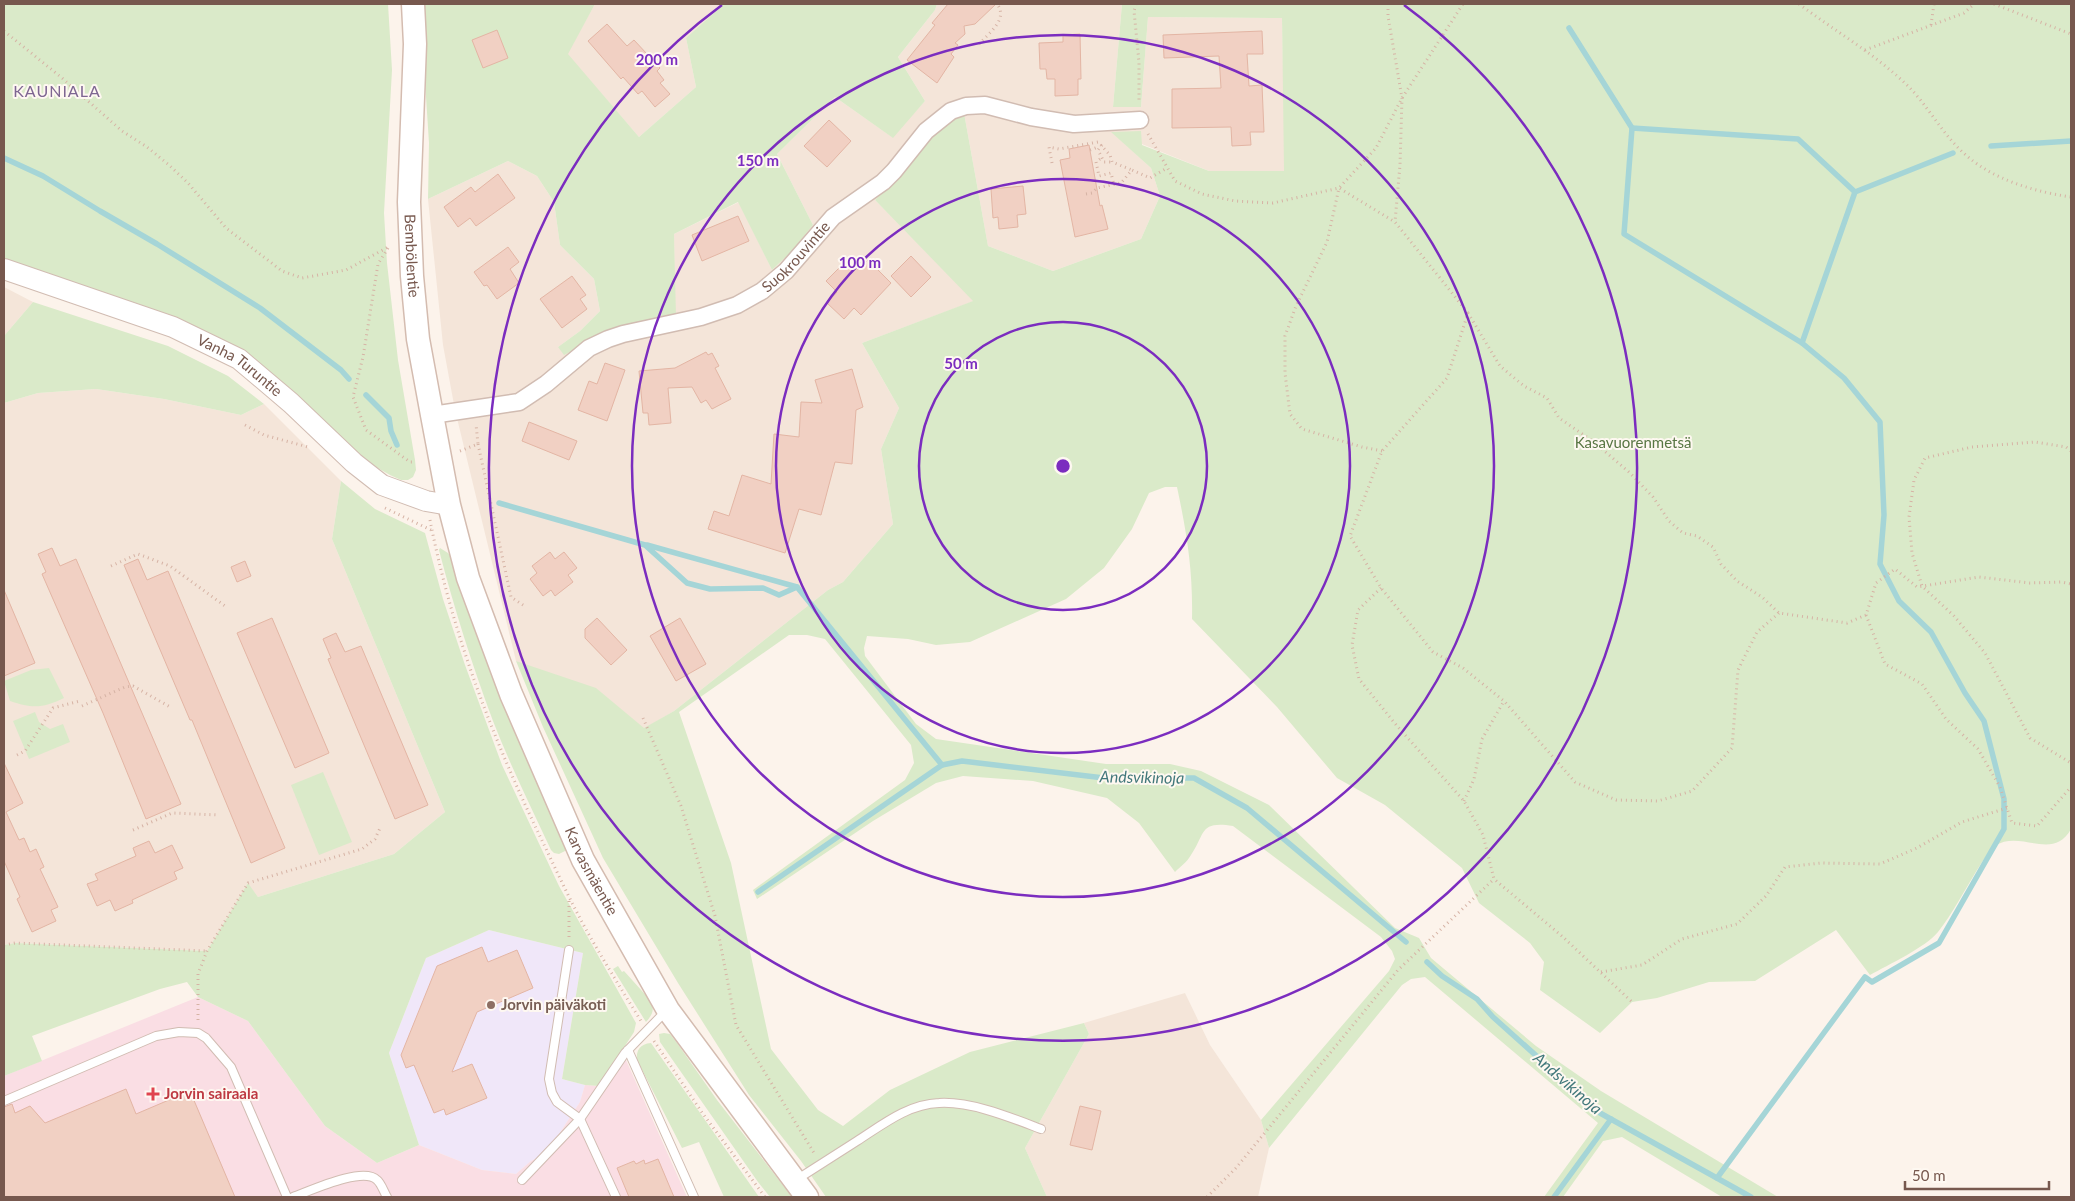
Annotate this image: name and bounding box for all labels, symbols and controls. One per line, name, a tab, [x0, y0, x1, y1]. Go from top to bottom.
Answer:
text: 200 m	[636, 50, 678, 68]
district label: KAUNIALA	[13, 81, 101, 100]
text: 150 m	[737, 151, 779, 169]
street label: Bembölentie	[401, 214, 424, 298]
street label: Suokrouvintie	[758, 217, 833, 296]
text: 100 m	[839, 253, 881, 271]
street label: Vanha Turuntie	[195, 330, 286, 400]
text: 50 m	[944, 354, 978, 372]
park label: Kasavuorenmetsä	[1575, 433, 1691, 451]
centre of rings	[1054, 457, 1072, 475]
water label: Andsvikinoja	[1099, 766, 1184, 787]
street label: Karvasmäentie	[562, 824, 622, 918]
place label: Jorvin päiväkoti	[501, 995, 606, 1013]
marker: Jorvin päiväkoti	[485, 999, 497, 1011]
water label: Andsvikinoja	[1529, 1047, 1606, 1118]
place label: Jorvin sairaala	[164, 1084, 258, 1102]
marker: Jorvin sairaala	[146, 1087, 160, 1101]
scale bar	[1905, 1158, 2049, 1190]
text: 50 m	[1912, 1166, 1946, 1184]

